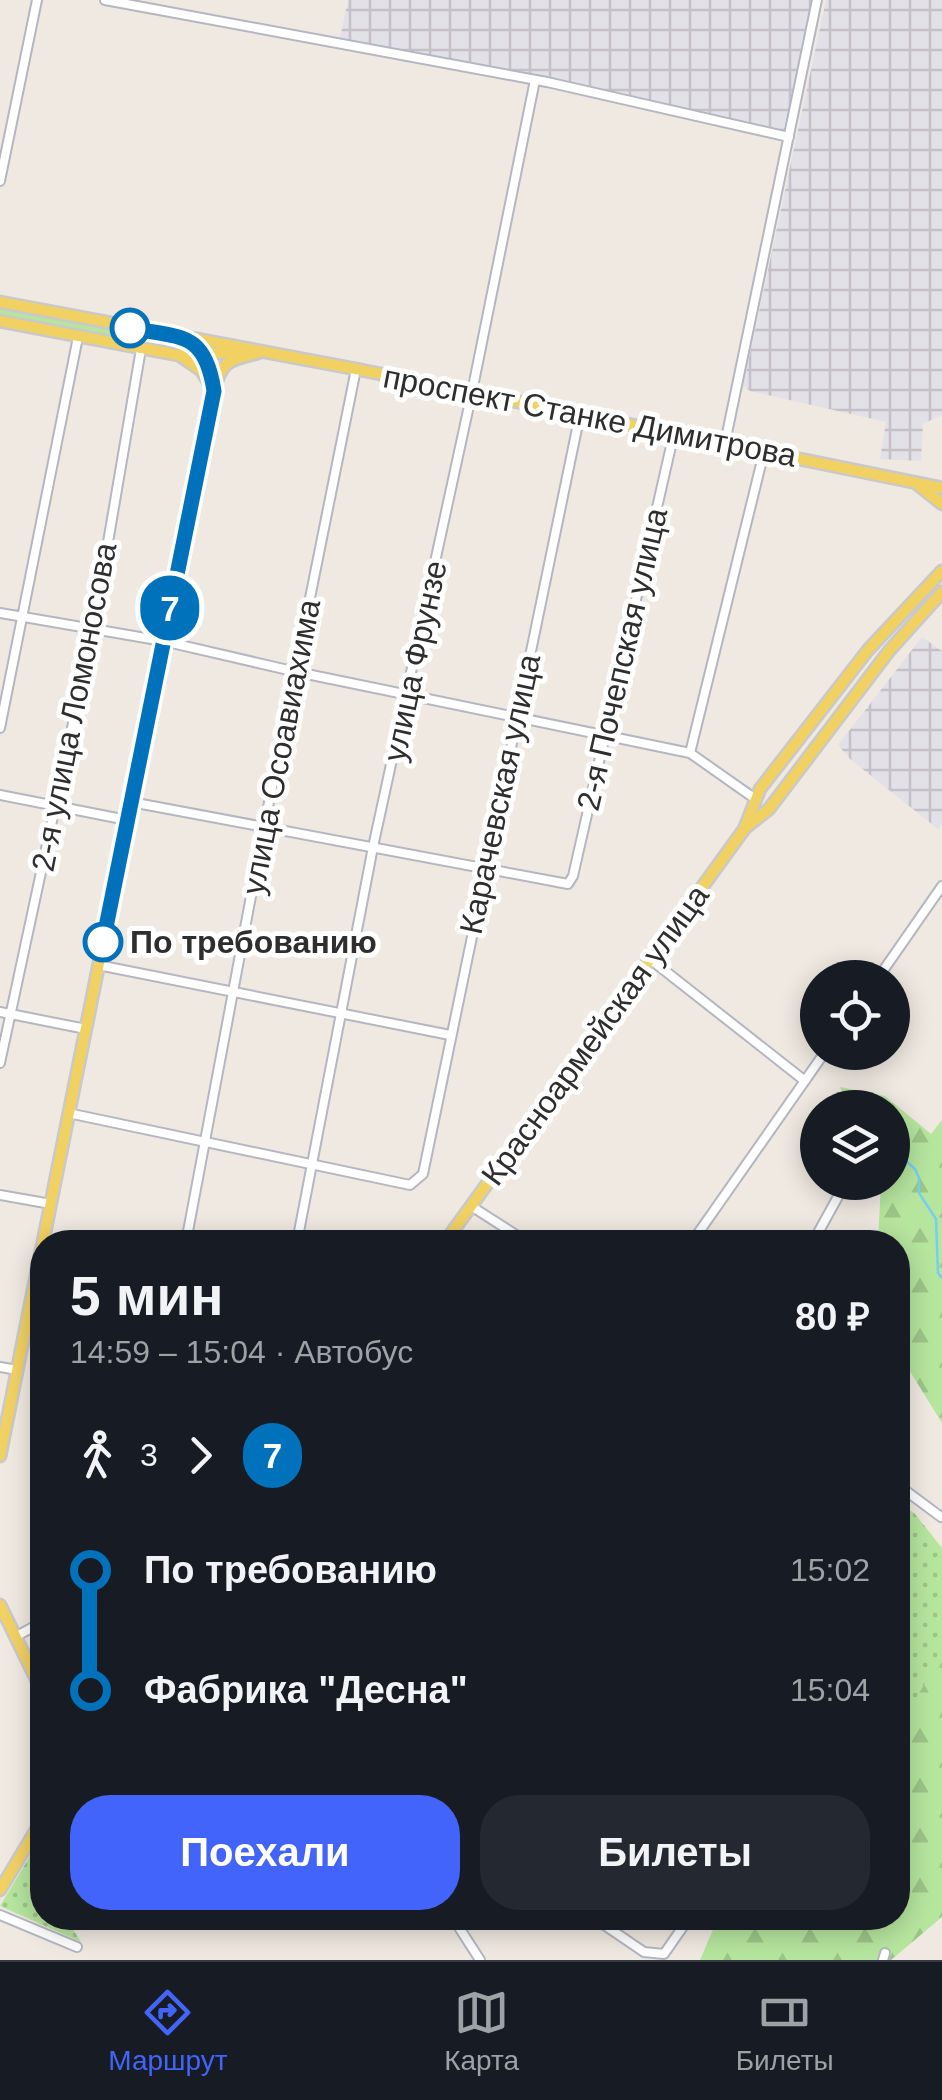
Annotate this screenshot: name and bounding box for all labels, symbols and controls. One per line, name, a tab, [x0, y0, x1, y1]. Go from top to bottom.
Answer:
unlabelled marker	[111, 309, 149, 347]
street label: проспект Станке Димитрова	[380, 358, 800, 474]
street label: 2-я Почепская улица	[570, 504, 674, 814]
street label: 2-я улица Ломоносова	[24, 539, 124, 874]
street label: улица Фрунзе	[376, 557, 454, 765]
line badge: 7	[138, 576, 202, 640]
text: 7	[160, 589, 180, 628]
street label: улица Осоавиахима	[235, 596, 327, 898]
street label: Карачевская улица	[453, 651, 547, 937]
street label: Красноармейская улица	[474, 878, 716, 1192]
marker: По требованию	[84, 923, 122, 961]
place label: По требованию	[130, 924, 377, 960]
map controls	[800, 960, 910, 1200]
button: locate	[800, 960, 910, 1070]
button: layers	[800, 1090, 910, 1200]
text: 5 мин	[70, 1265, 224, 1327]
text: 80 ₽	[795, 1296, 870, 1338]
text: 14:59 – 15:04 · Автобус	[70, 1334, 413, 1370]
icon: walk	[70, 1428, 125, 1483]
icon: forward	[173, 1428, 228, 1483]
text: 7	[263, 1436, 282, 1475]
text: 3	[140, 1437, 158, 1473]
text: По требованию	[144, 1549, 437, 1591]
text: 15:02	[790, 1552, 870, 1588]
text: Фабрика "Десна"	[144, 1669, 468, 1711]
text: 15:04	[790, 1672, 870, 1708]
button: Поехали	[70, 1795, 460, 1910]
button: Билеты	[480, 1795, 870, 1910]
tab: Маршрут	[108, 1985, 228, 2077]
tab: Карта	[444, 1985, 519, 2077]
tab: Билеты	[736, 1985, 834, 2077]

